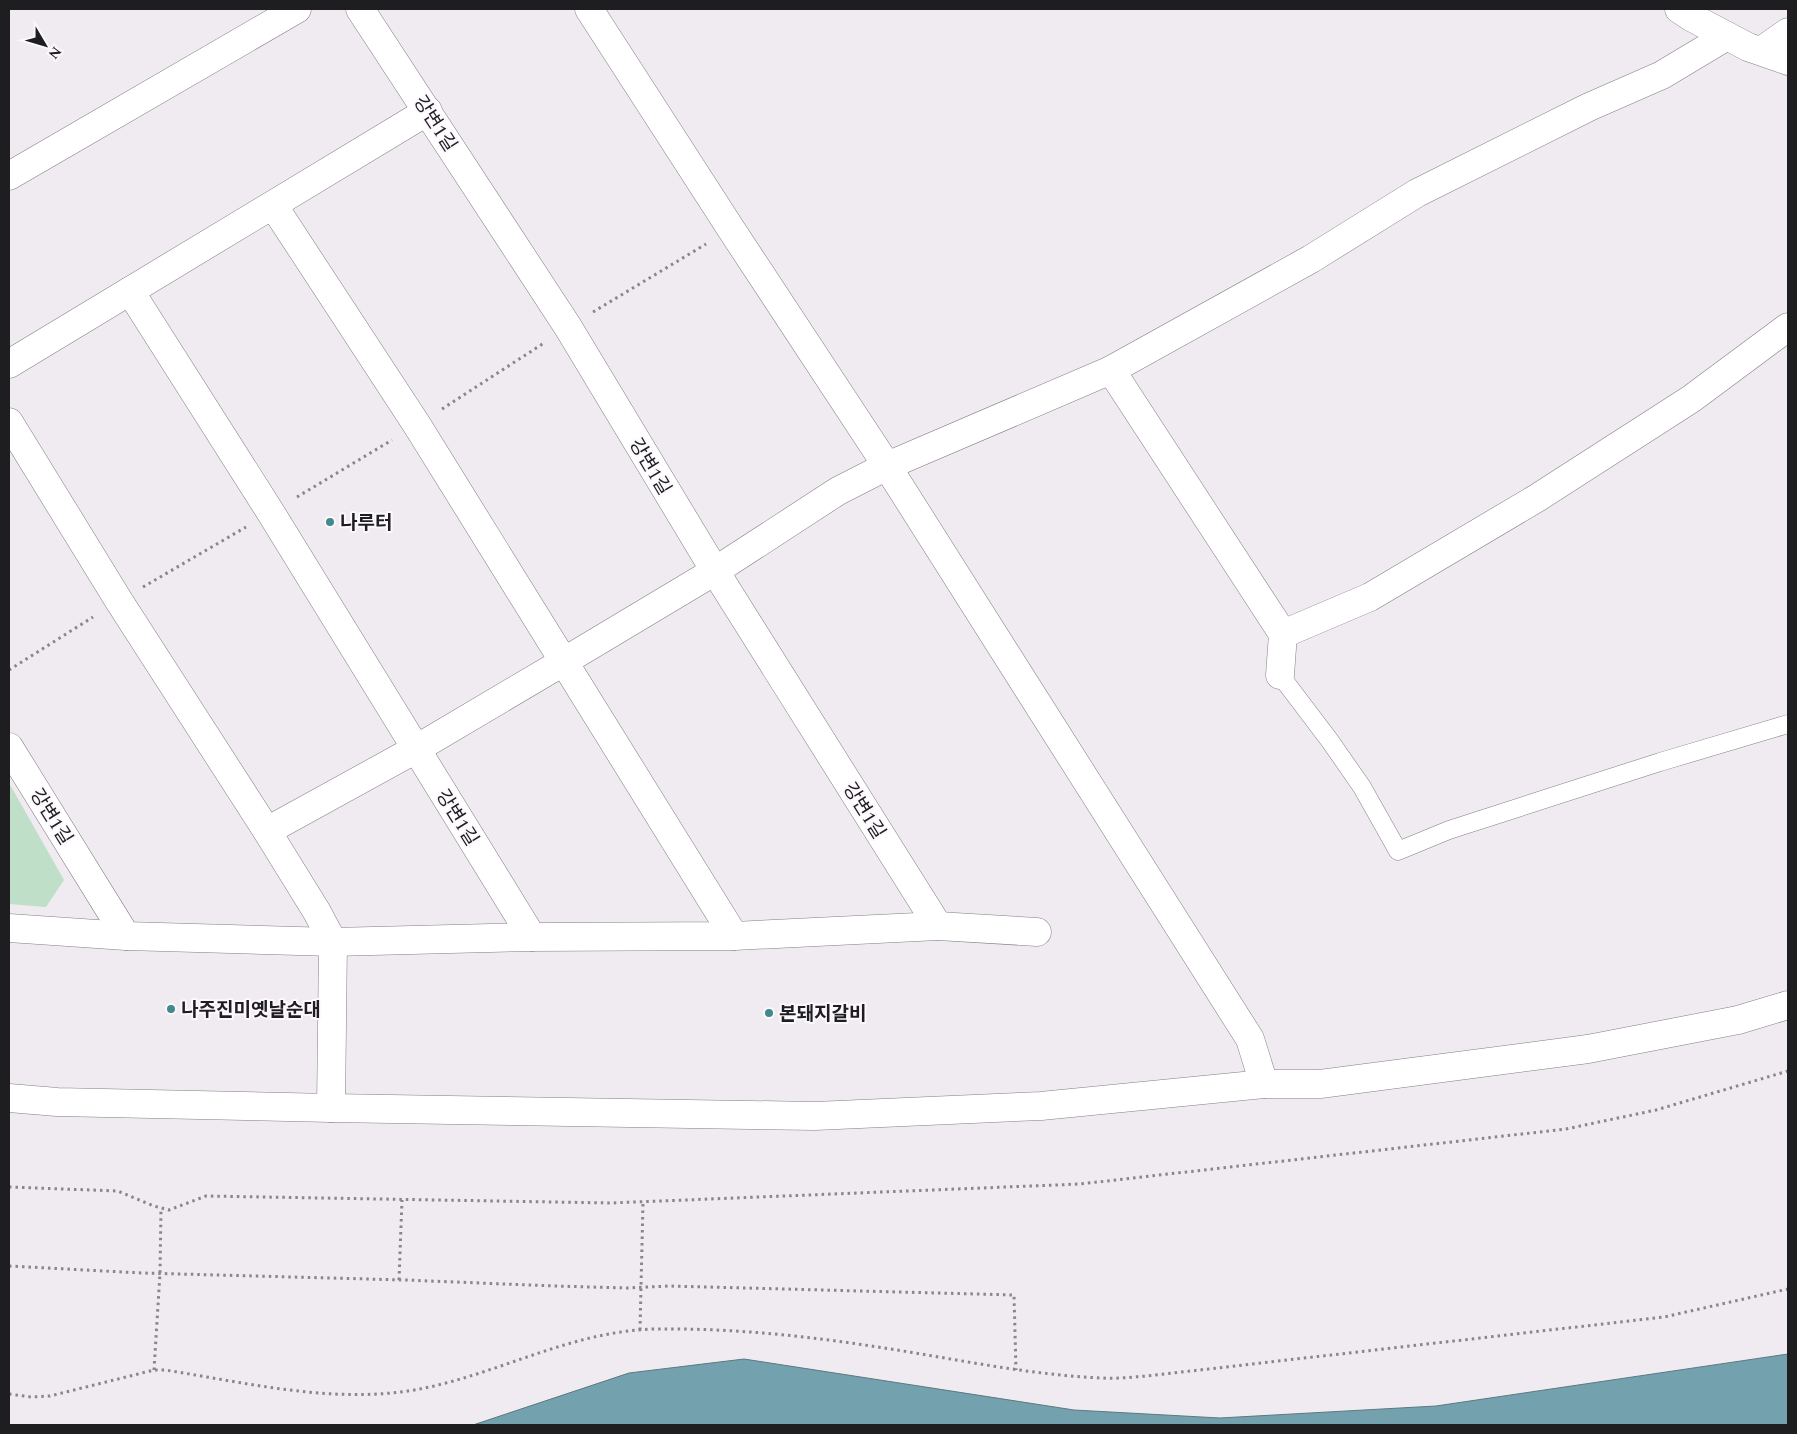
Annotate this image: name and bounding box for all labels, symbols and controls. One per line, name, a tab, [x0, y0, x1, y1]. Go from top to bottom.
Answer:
north arrow	[20, 20, 70, 70]
text: N	[43, 42, 67, 64]
street label: 강변1길	[406, 90, 464, 158]
street label: 강변1길	[621, 433, 678, 501]
place label: 나루터	[340, 509, 392, 538]
marker: 나루터	[324, 516, 336, 528]
street label: 강변1길	[835, 777, 892, 845]
street label: 강변1길	[22, 783, 79, 851]
street label: 강변1길	[428, 784, 485, 852]
place label: 나주진미옛날순대	[181, 996, 321, 1025]
place label: 본돼지갈비	[779, 1000, 866, 1029]
marker: 나주진미옛날순대	[165, 1003, 177, 1015]
marker: 본돼지갈비	[763, 1007, 775, 1019]

